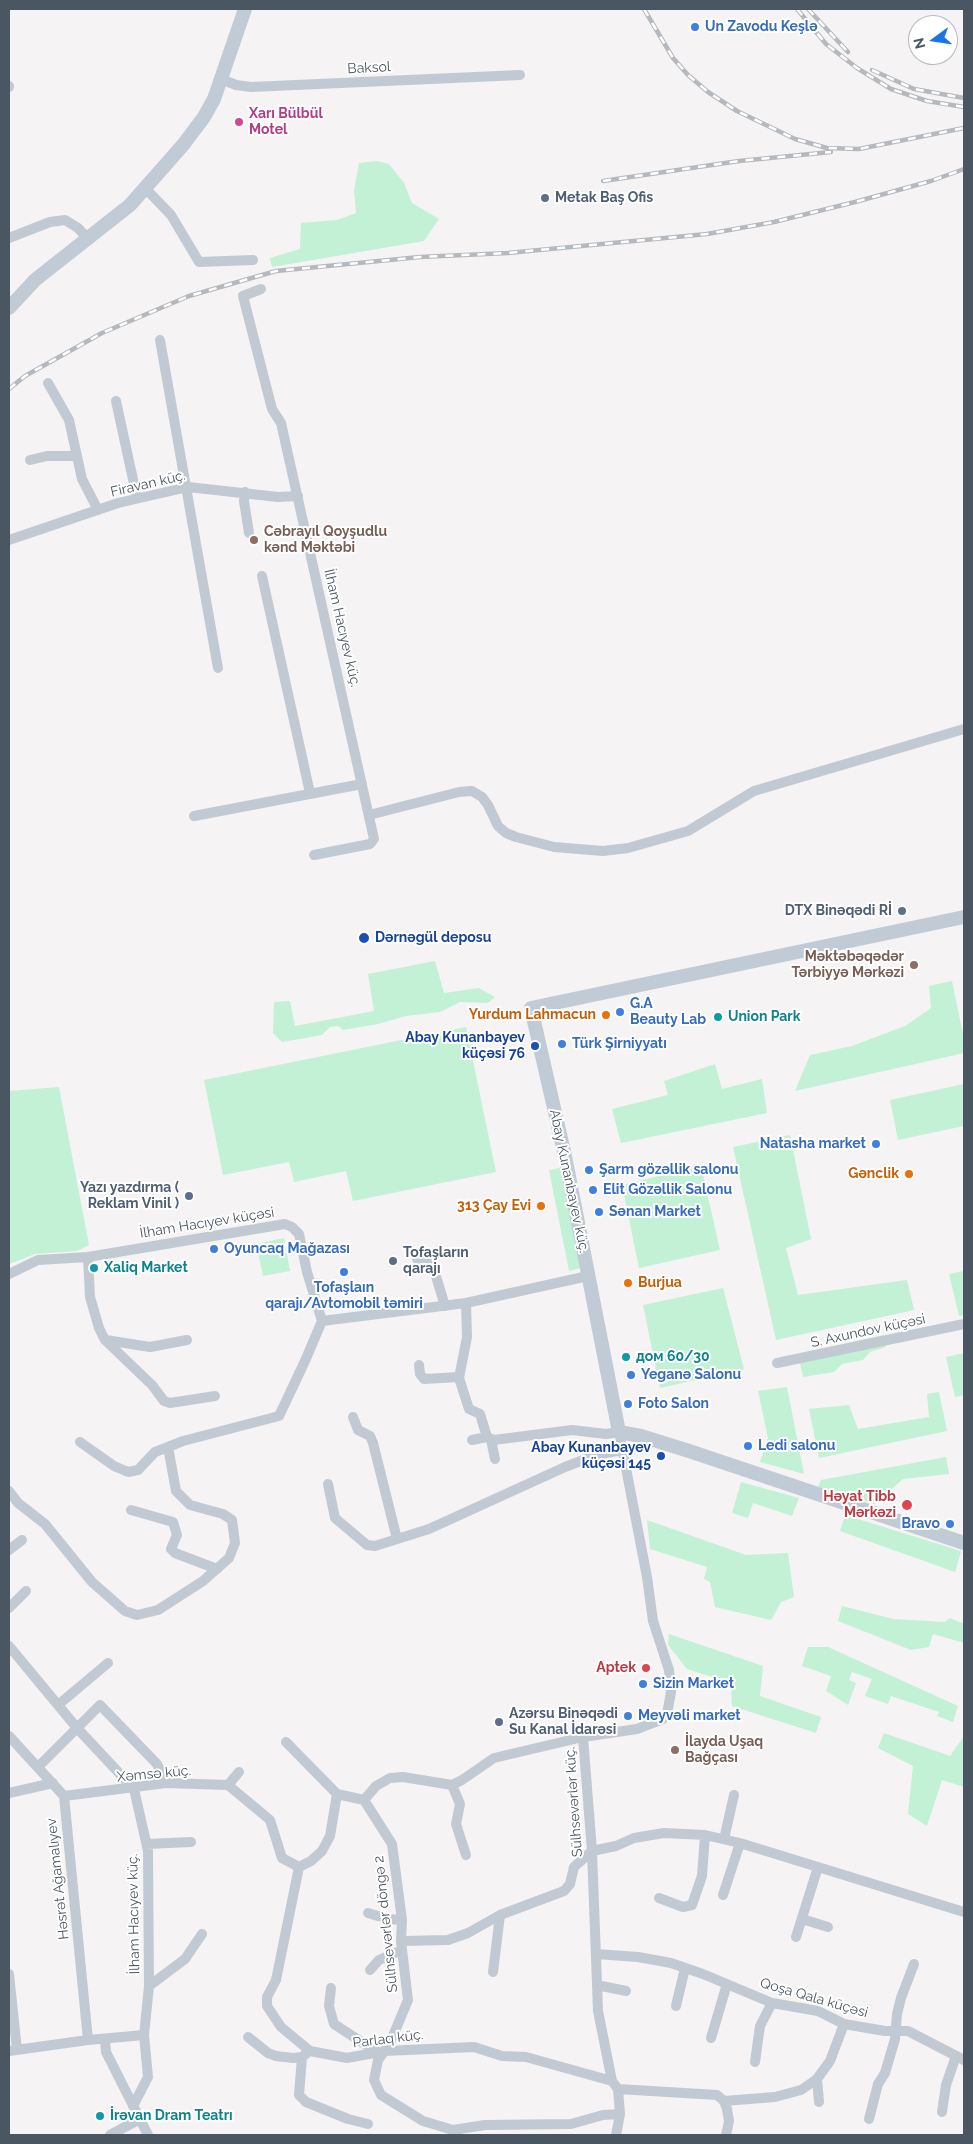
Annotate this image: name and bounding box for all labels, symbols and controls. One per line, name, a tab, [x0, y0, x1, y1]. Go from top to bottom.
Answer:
north arrow	[908, 15, 958, 65]
place label: Un Zavodu Keşlə	[705, 19, 818, 35]
marker: Un Zavodu Keşlə	[689, 21, 701, 33]
text: N	[910, 36, 928, 51]
street label: Baksol	[347, 58, 391, 78]
place label: Xarı Bülbül Motel	[249, 106, 323, 138]
marker: Xarı Bülbül Motel	[233, 116, 245, 128]
place label: Metak Baş Ofis	[555, 190, 653, 206]
marker: Metak Baş Ofis	[539, 192, 551, 204]
street label: Firavan küç.	[109, 467, 187, 501]
place label: Cəbrayıl Qoyşudlu kənd Məktəbi	[264, 524, 387, 556]
marker: Cəbrayıl Qoyşudlu kənd Məktəbi	[248, 534, 260, 546]
street label: İlham Hacıyev küç.	[320, 567, 364, 689]
place label: DTX Binəqədi Rİ	[785, 903, 892, 919]
marker: DTX Binəqədi Rİ	[896, 905, 908, 917]
place label: Dərnəgül deposu	[375, 930, 491, 946]
marker: Dərnəgül deposu	[357, 931, 371, 945]
place label: Məktəbəqədər Tərbiyyə Mərkəzi	[791, 949, 904, 982]
marker: Məktəbəqədər Tərbiyyə Mərkəzi	[908, 959, 920, 971]
place label: G.A Beauty Lab	[630, 996, 706, 1028]
marker: G.A Beauty Lab	[614, 1006, 626, 1018]
place label: Yurdum Lahmacun	[469, 1007, 596, 1023]
marker: Yurdum Lahmacun	[600, 1009, 612, 1021]
place label: Union Park	[728, 1009, 801, 1025]
marker: Union Park	[712, 1011, 724, 1023]
place label: Abay Kunanbayev küçəsi 76	[405, 1030, 525, 1062]
place label: Türk Şirniyyatı	[572, 1036, 667, 1052]
marker: Türk Şirniyyatı	[556, 1038, 568, 1050]
marker: Abay Kunanbayev küçəsi 76	[529, 1040, 541, 1052]
street label: Abay Kunanbayev küç.	[546, 1108, 592, 1254]
place label: Natasha market	[760, 1136, 866, 1152]
marker: Natasha market	[870, 1138, 882, 1150]
place label: Şarm gözəllik salonu	[599, 1162, 738, 1178]
marker: Şarm gözəllik salonu	[583, 1164, 595, 1176]
place label: Gənclik	[848, 1166, 899, 1182]
marker: Gənclik	[903, 1168, 915, 1180]
place label: Yazı yazdırma ( Reklam Vinil )	[80, 1180, 179, 1212]
place label: Elit Gözəllik Salonu	[603, 1182, 732, 1198]
marker: Elit Gözəllik Salonu	[587, 1184, 599, 1196]
marker: Yazı yazdırma ( Reklam Vinil )	[183, 1190, 195, 1202]
place label: 313 Çay Evi	[457, 1198, 531, 1214]
marker: 313 Çay Evi	[535, 1200, 547, 1212]
street label: İlham Hacıyev küçəsi	[139, 1204, 275, 1242]
place label: Sənan Market	[609, 1204, 701, 1220]
marker: Sənan Market	[593, 1206, 605, 1218]
place label: Oyuncaq Mağazası	[224, 1241, 350, 1257]
marker: Oyuncaq Mağazası	[208, 1243, 220, 1255]
place label: Tofaşların qarajı	[403, 1245, 469, 1278]
marker: Tofaşların qarajı	[387, 1255, 399, 1267]
place label: Xaliq Market	[104, 1260, 188, 1276]
marker: Xaliq Market	[88, 1262, 100, 1274]
marker: Tofaşlaın qarajı/Avtomobil təmiri	[338, 1266, 350, 1278]
place label: Burjua	[638, 1275, 682, 1291]
marker: Burjua	[622, 1277, 634, 1289]
place label: Tofaşlaın qarajı/Avtomobil təmiri	[265, 1280, 423, 1312]
street label: S. Axundov küçəsi	[809, 1311, 927, 1351]
place label: дом 60/30	[636, 1349, 710, 1365]
marker: дом 60/30	[620, 1351, 632, 1363]
place label: Yeganə Salonu	[641, 1367, 741, 1383]
marker: Yeganə Salonu	[625, 1369, 637, 1381]
place label: Foto Salon	[638, 1396, 709, 1412]
marker: Foto Salon	[622, 1398, 634, 1410]
place label: Ledi salonu	[758, 1438, 835, 1454]
place label: Abay Kunanbayev küçəsi 145	[531, 1440, 651, 1472]
marker: Ledi salonu	[742, 1440, 754, 1452]
marker: Abay Kunanbayev küçəsi 145	[655, 1450, 667, 1462]
place label: Həyat Tibb Mərkəzi	[823, 1489, 896, 1521]
marker: Həyat Tibb Mərkəzi	[900, 1498, 914, 1512]
place label: Bravo	[901, 1516, 940, 1532]
marker: Bravo	[944, 1518, 956, 1530]
place label: Aptek	[596, 1660, 636, 1676]
marker: Aptek	[640, 1662, 652, 1674]
place label: Sizin Market	[653, 1676, 734, 1692]
marker: Sizin Market	[637, 1678, 649, 1690]
place label: Azərsu Binəqədi Su Kanal İdarəsi	[509, 1706, 618, 1738]
place label: Meyvəli market	[638, 1708, 741, 1724]
marker: Meyvəli market	[622, 1710, 634, 1722]
marker: Azərsu Binəqədi Su Kanal İdarəsi	[493, 1716, 505, 1728]
place label: İlayda Uşaq Bağçası	[685, 1734, 763, 1766]
marker: İlayda Uşaq Bağçası	[669, 1744, 681, 1756]
street label: Sülhsevərlər küç.	[562, 1746, 586, 1858]
street label: Xəmsə küç.	[116, 1762, 192, 1786]
street label: Həsrət Ağamalıyev	[43, 1817, 73, 1941]
street label: İlham Hacıyev küç.	[125, 1854, 143, 1974]
street label: Sülhsevərlər döngə 2	[370, 1855, 402, 1993]
street label: Qoşa Qala küçəsi	[758, 1975, 870, 2021]
street label: Parlaq küç.	[352, 2026, 424, 2052]
place label: İrəvan Dram Teatrı	[110, 2108, 233, 2124]
marker: İrəvan Dram Teatrı	[94, 2110, 106, 2122]

